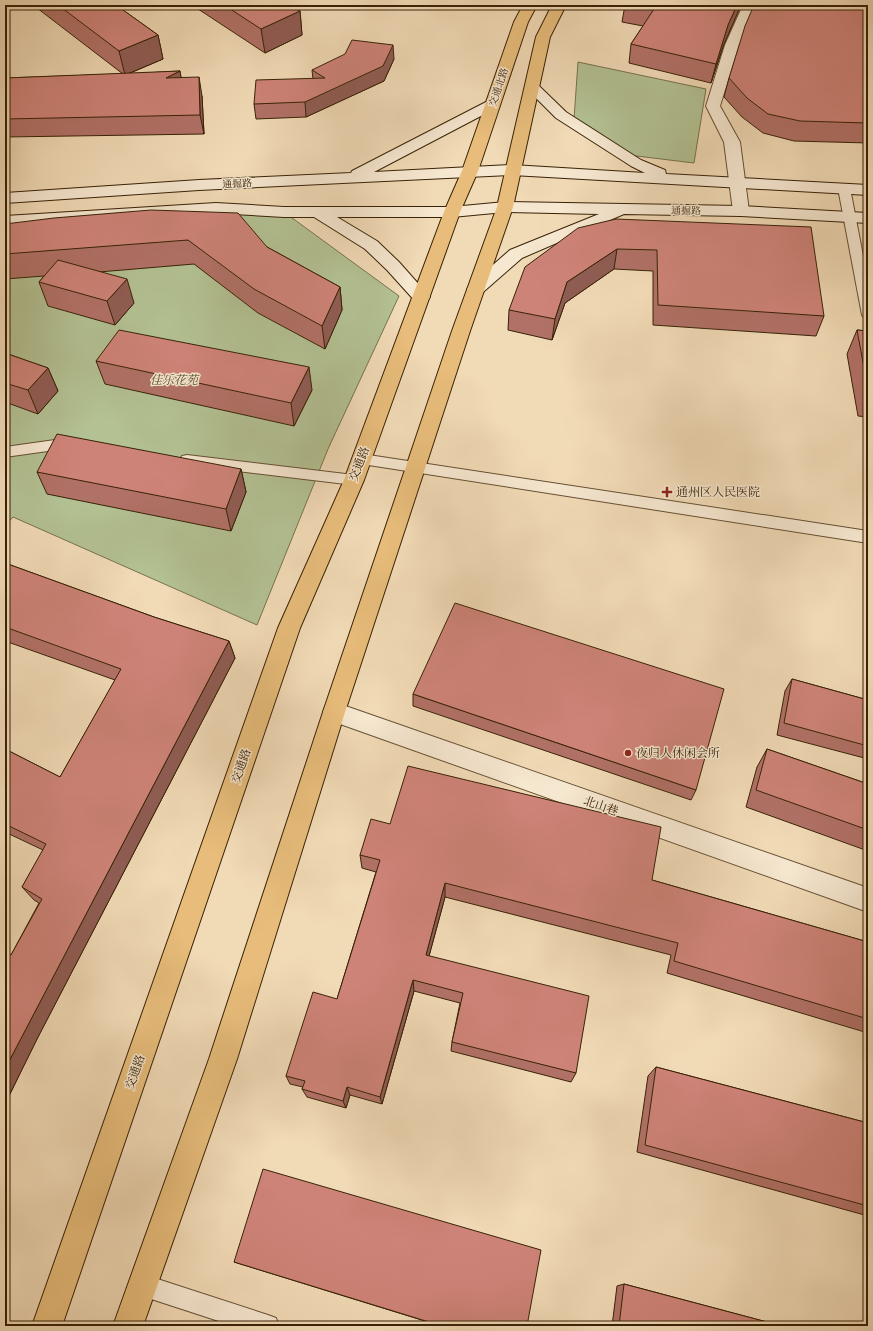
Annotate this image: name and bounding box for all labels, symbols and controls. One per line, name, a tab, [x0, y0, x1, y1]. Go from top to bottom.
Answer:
street label: 交通北路	[485, 66, 512, 109]
street label: 通掘路	[222, 175, 252, 192]
street label: 通掘路	[671, 203, 701, 218]
park label: 佳乐花苑	[150, 371, 200, 388]
street label: 交通路	[344, 444, 373, 484]
place label: 通州区人民医院	[676, 483, 760, 500]
marker: 通州区人民医院	[661, 486, 673, 498]
place label: 夜归人休闲会所	[636, 744, 720, 761]
street label: 交通路	[227, 746, 254, 786]
marker: 夜归人休闲会所	[623, 748, 633, 758]
street label: 北山巷	[581, 792, 621, 819]
street label: 交通路	[121, 1052, 148, 1092]

